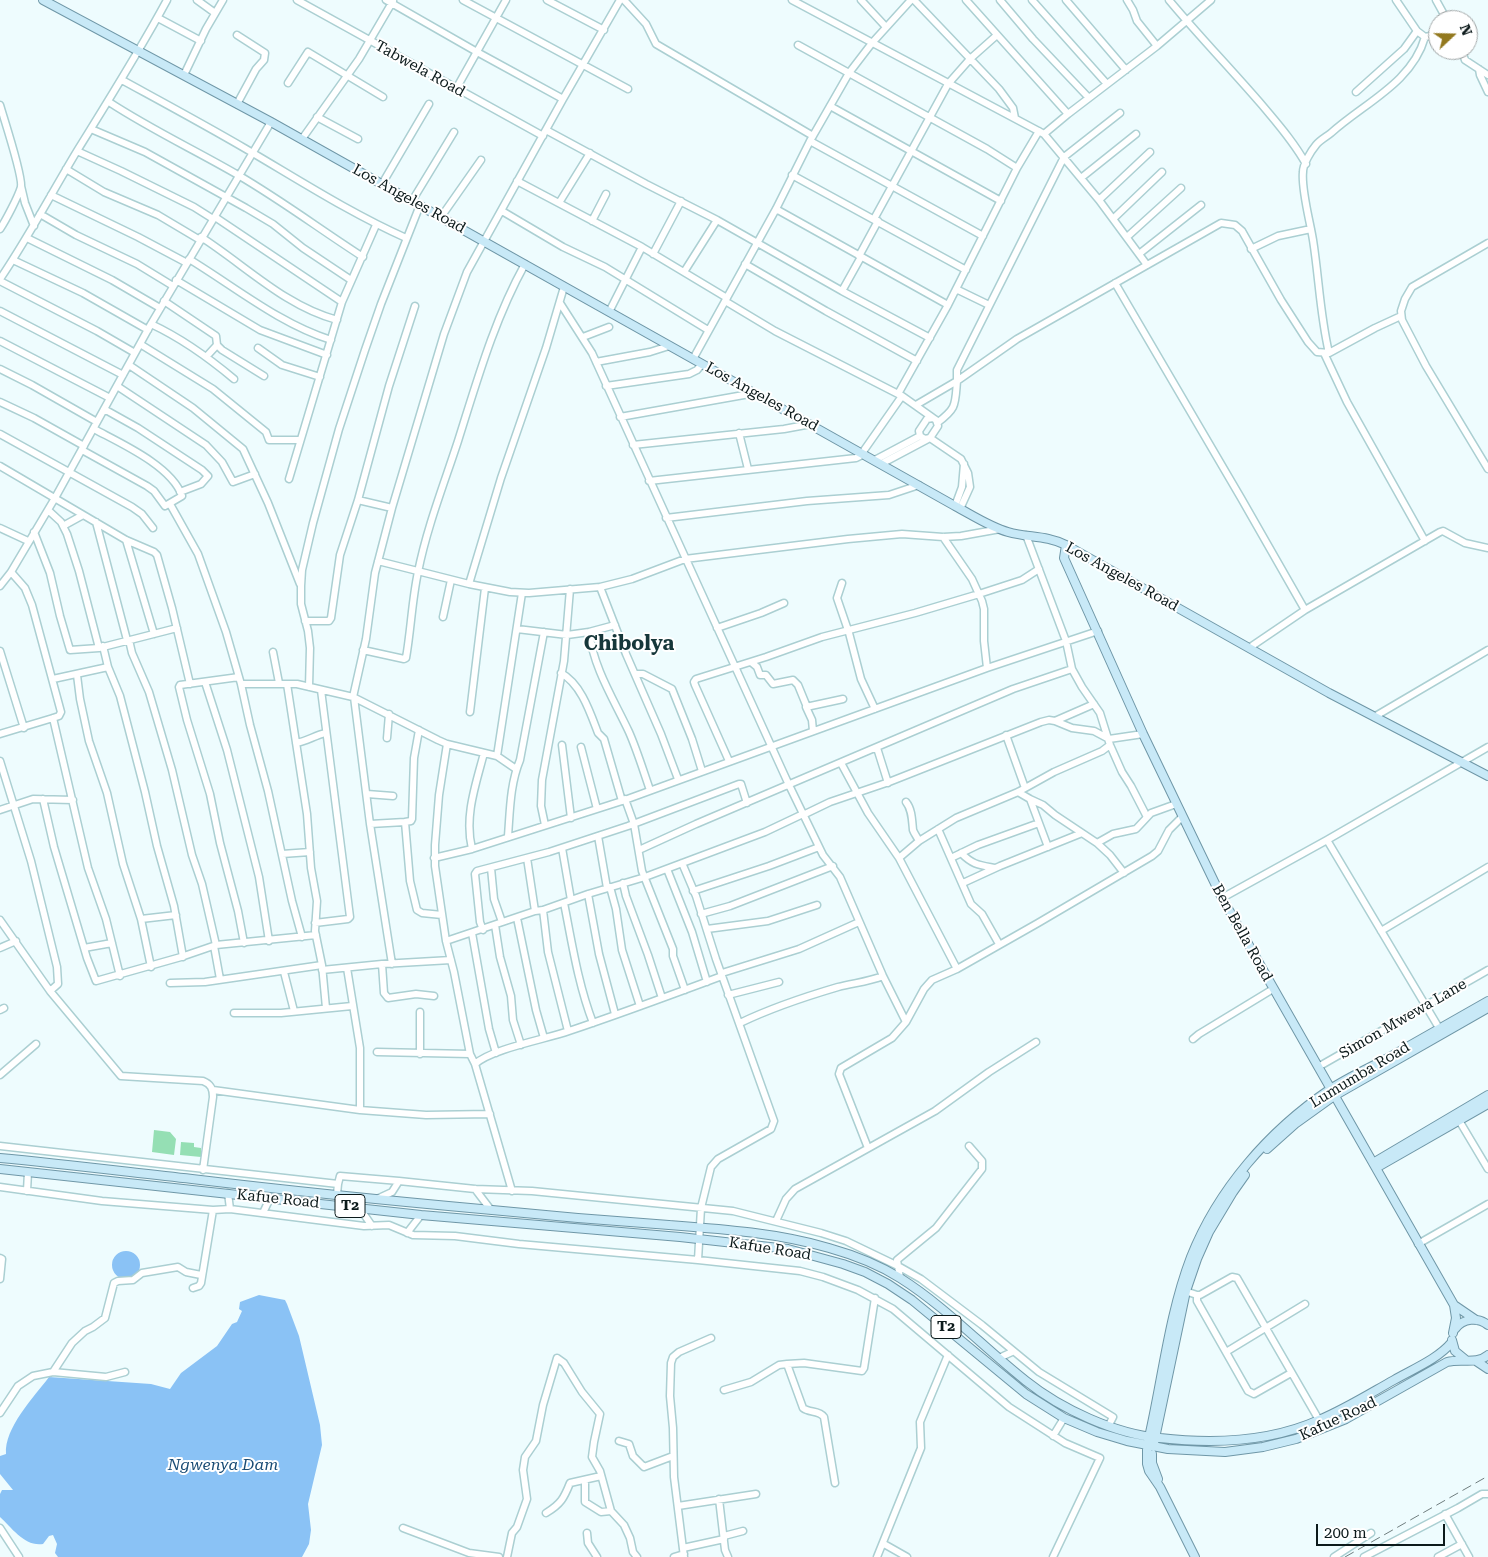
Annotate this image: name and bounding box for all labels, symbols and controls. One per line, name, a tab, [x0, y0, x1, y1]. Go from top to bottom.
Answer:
north arrow	[1428, 10, 1478, 60]
text: N	[1457, 22, 1475, 38]
street label: Tabwela Road	[372, 37, 468, 101]
street label: Los Angeles Road	[349, 160, 469, 238]
street label: Los Angeles Road	[702, 358, 822, 436]
street label: Los Angeles Road	[1062, 538, 1182, 616]
district label: Chibolya	[584, 632, 674, 656]
street label: Ben Bella Road	[1208, 881, 1276, 985]
street label: Simon Mwewa Lane	[1336, 975, 1470, 1063]
street label: Lumumba Road	[1307, 1038, 1413, 1112]
street label: Kafue Road	[236, 1186, 320, 1212]
road number: T2	[335, 1194, 365, 1218]
street label: Kafue Road	[728, 1234, 812, 1264]
road number: T2	[931, 1315, 961, 1338]
street label: Kafue Road	[1297, 1393, 1379, 1445]
water label: Ngwenya Dam	[168, 1455, 278, 1475]
scale bar	[1318, 1514, 1447, 1546]
text: 200 m	[1324, 1524, 1367, 1542]

